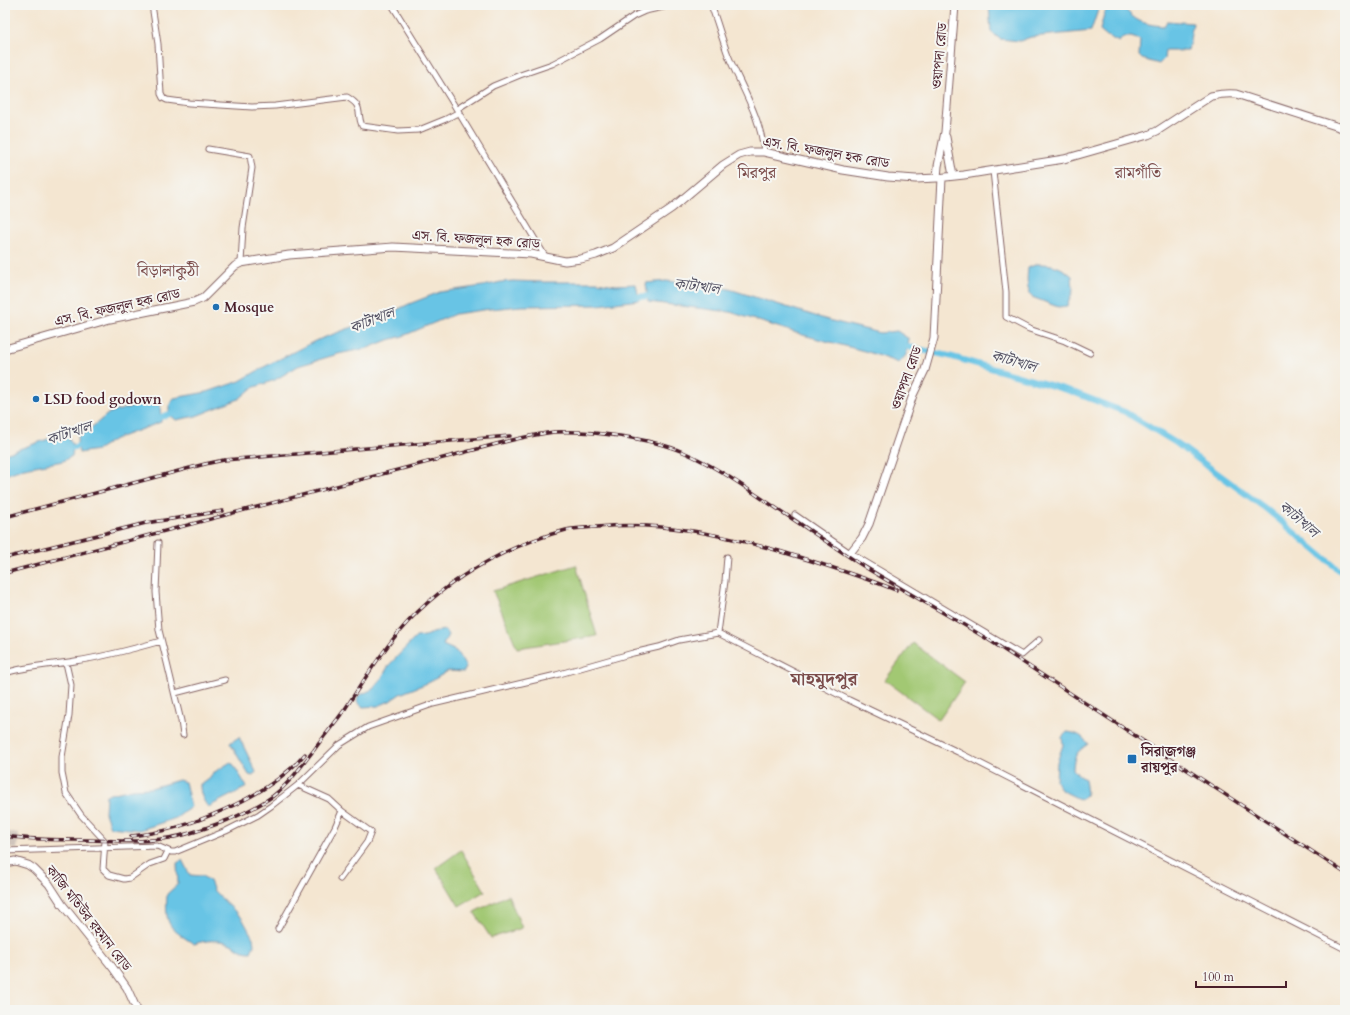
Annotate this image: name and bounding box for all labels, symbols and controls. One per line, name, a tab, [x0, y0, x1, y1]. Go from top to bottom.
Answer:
street label: ওয়াপদা রোড	[927, 21, 952, 90]
street label: এস. বি. ফজলুল হক রোড	[761, 132, 892, 173]
district label: মিরপুর	[737, 162, 777, 184]
district label: রামগাঁতি	[1114, 162, 1162, 184]
street label: এস. বি. ফজলুল হক রোড	[411, 226, 542, 254]
district label: বিড়ালাকুঠী	[136, 260, 199, 282]
water label: কাটাখাল	[673, 273, 724, 299]
street label: এস. বি. ফজলুল হক রোড	[52, 283, 183, 331]
place label: Mosque	[224, 298, 274, 317]
water label: কাটাখাল	[347, 301, 400, 338]
marker: Mosque	[211, 302, 221, 312]
street label: ওয়াপদা রোড	[886, 342, 927, 413]
water label: কাটাখাল	[989, 345, 1042, 378]
place label: LSD food godown	[44, 390, 162, 409]
marker: LSD food godown	[31, 394, 41, 404]
water label: কাটাখাল	[44, 416, 97, 450]
water label: কাটাখাল	[1275, 497, 1325, 543]
district label: মাহমুদপুর	[789, 667, 859, 692]
place label: সিরাজগঞ্জ রায়পুর	[1140, 742, 1196, 777]
marker: সিরাজগঞ্জ রায়পুর	[1126, 753, 1138, 765]
street label: কাজি মতিউর রহমান রোড	[41, 861, 137, 976]
scale bar	[1196, 963, 1286, 989]
text: 100 m	[1202, 969, 1235, 985]

